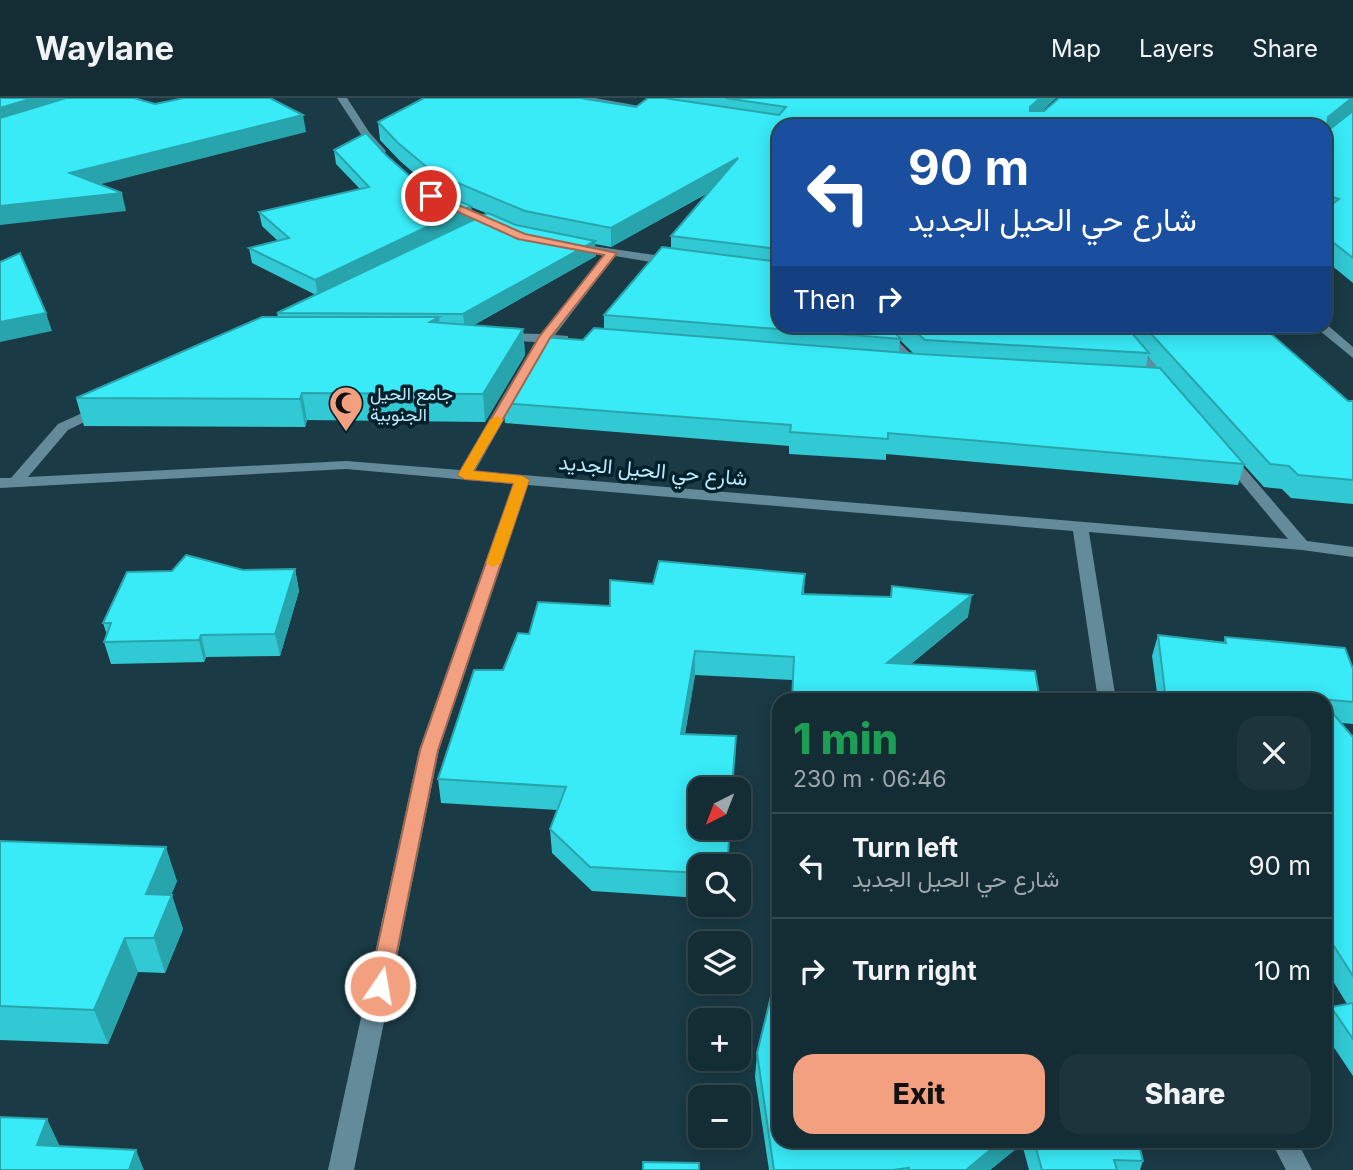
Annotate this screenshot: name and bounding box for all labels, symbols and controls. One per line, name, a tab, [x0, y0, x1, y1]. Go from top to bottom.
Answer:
text: Waylane	[35, 28, 174, 68]
text: Map	[1051, 34, 1101, 63]
text: Layers	[1139, 34, 1214, 63]
text: Share	[1252, 34, 1318, 63]
text: 90 m	[908, 138, 1029, 197]
icon: left	[793, 147, 884, 238]
pin	[401, 166, 461, 226]
icon: arrive	[412, 177, 450, 215]
text: شارع حي الحيل الجديد	[908, 200, 1197, 239]
icon: right	[870, 280, 908, 318]
text: Then	[793, 284, 856, 315]
place label: جامع الحيل الجنوبية	[370, 383, 453, 426]
mosque icon: جامع الحيل الجنوبية	[327, 384, 365, 433]
street label: شارع حي الحيل الجديد	[557, 449, 748, 496]
text: 1 min	[793, 713, 898, 764]
button: close	[1237, 716, 1311, 790]
text: 230 m · 06:46	[793, 765, 946, 793]
north arrow	[688, 777, 751, 840]
map controls	[688, 777, 751, 1148]
text: Turn left	[852, 832, 958, 863]
icon: left	[793, 847, 831, 885]
text: 90 m	[1248, 850, 1311, 881]
button: search	[688, 854, 751, 917]
text: شارع حي الحيل الجديد	[852, 865, 1059, 893]
button: layers	[688, 931, 751, 994]
position arrow	[343, 949, 417, 1023]
icon: right	[793, 952, 831, 990]
text: Turn right	[852, 955, 977, 986]
text: 10 m	[1254, 955, 1311, 986]
button: +	[688, 1008, 751, 1071]
button: Exit	[793, 1054, 1045, 1134]
button: Share	[1059, 1054, 1311, 1134]
button: −	[688, 1085, 751, 1148]

